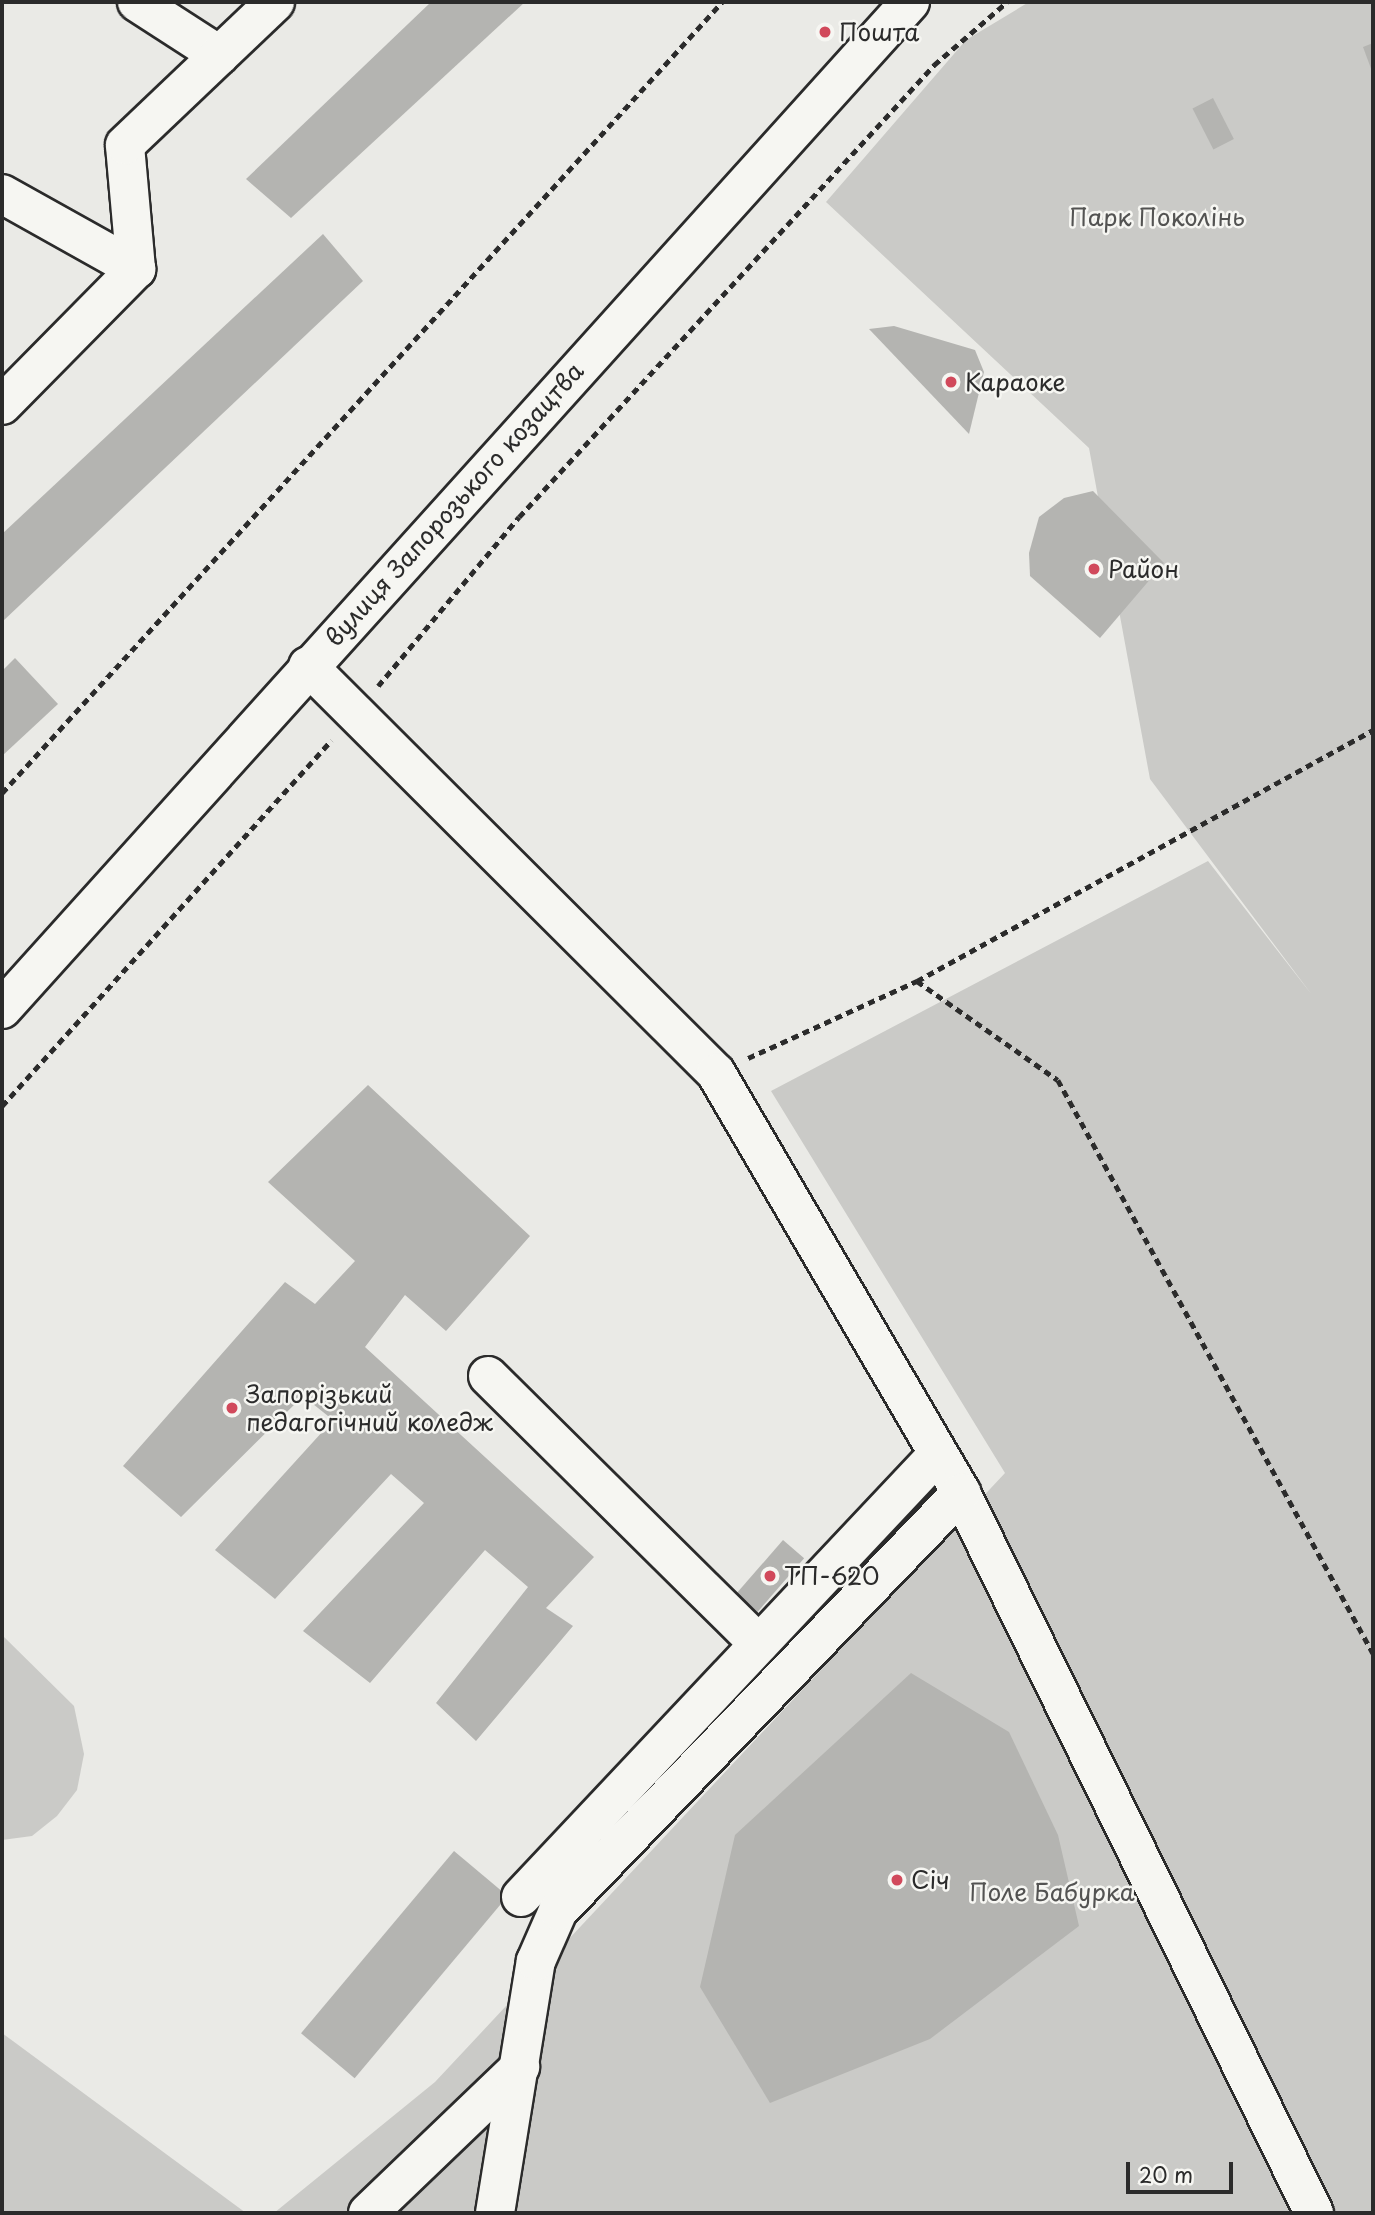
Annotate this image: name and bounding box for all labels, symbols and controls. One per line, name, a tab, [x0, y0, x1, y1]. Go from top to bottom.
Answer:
place label: Пошта	[839, 18, 919, 46]
marker: Пошта	[817, 24, 833, 40]
park label: Парк Поколінь	[1069, 203, 1245, 231]
street label: вулиця Запорозького козацтва	[319, 356, 589, 652]
place label: Караоке	[965, 368, 1066, 396]
marker: Караоке	[943, 374, 959, 390]
place label: Район	[1108, 555, 1179, 583]
marker: Район	[1086, 561, 1102, 577]
place label: Запорізький педагогічний коледж	[246, 1380, 495, 1436]
marker: Запорізький педагогічний коледж	[224, 1400, 240, 1416]
place label: ТП-620	[784, 1562, 880, 1590]
marker: ТП-620	[762, 1568, 778, 1584]
place label: Січ	[911, 1866, 950, 1894]
marker: Січ	[889, 1872, 905, 1888]
park label: Поле Бабурка	[969, 1878, 1135, 1906]
scale bar	[1130, 2148, 1237, 2192]
text: 20 m	[1139, 2158, 1193, 2190]

